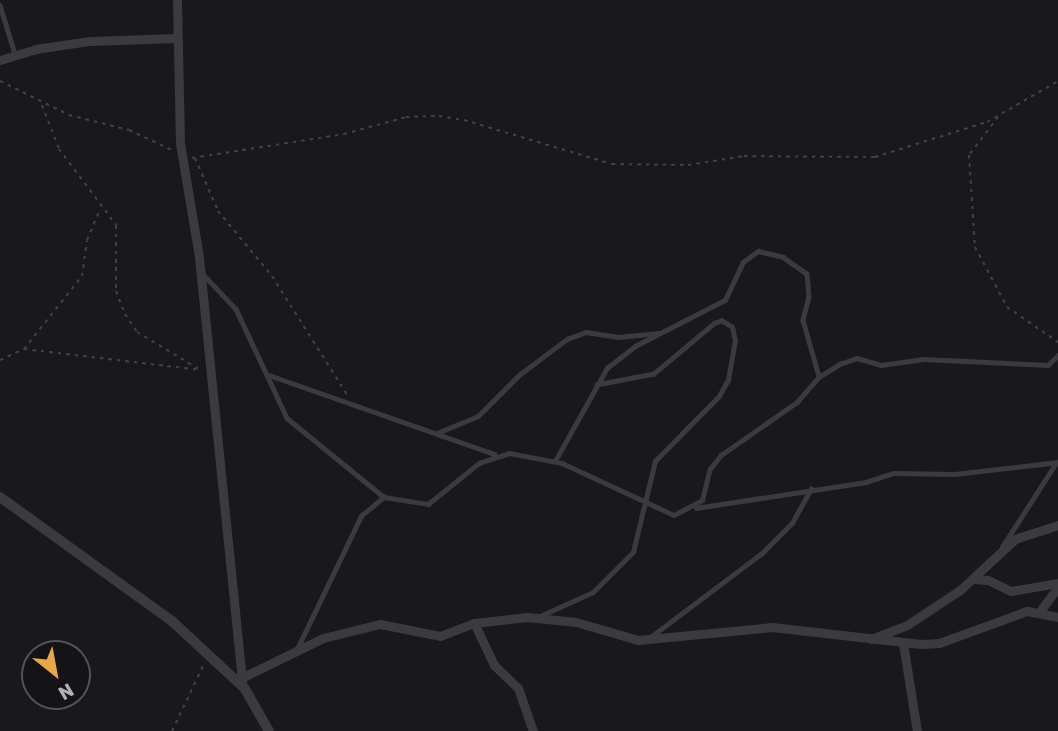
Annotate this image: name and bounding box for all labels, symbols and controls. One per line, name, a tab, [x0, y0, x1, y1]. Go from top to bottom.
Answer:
north arrow	[21, 640, 91, 710]
text: N	[54, 678, 78, 705]

